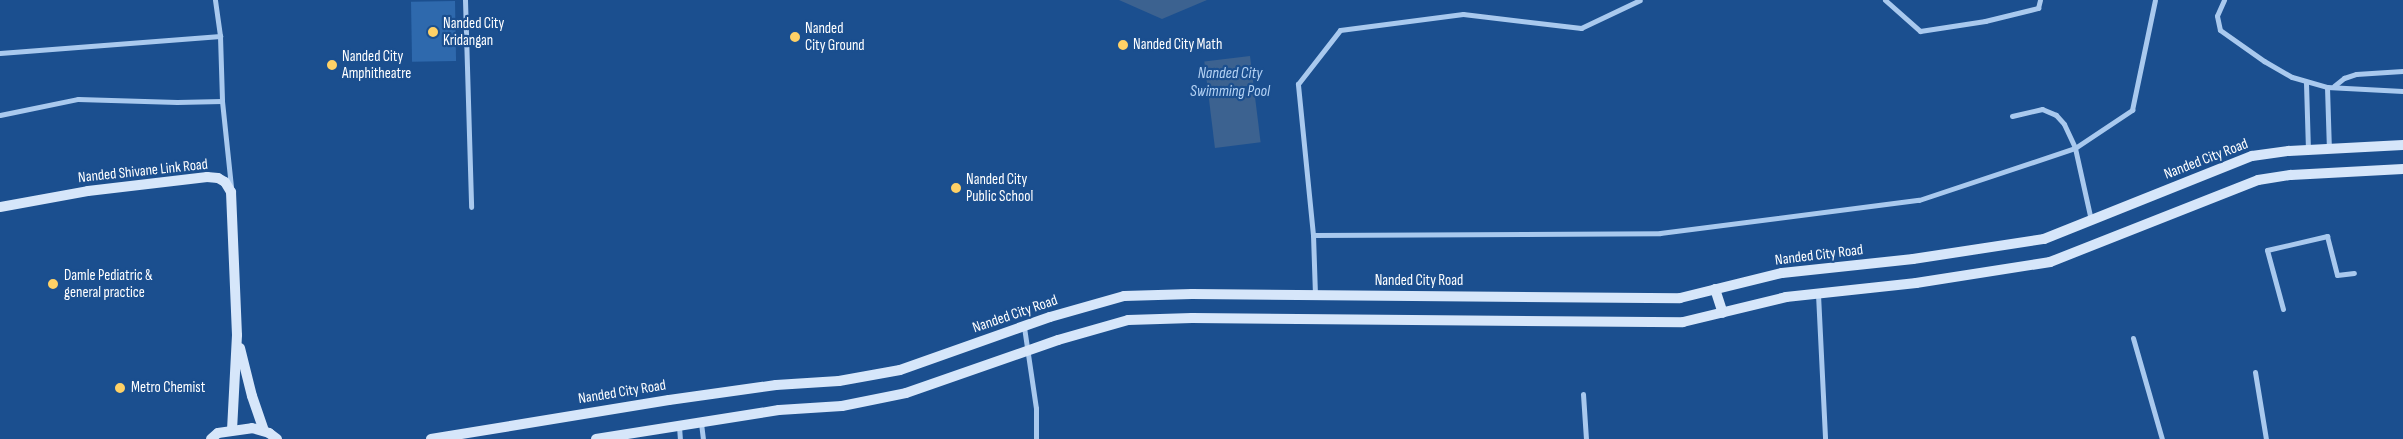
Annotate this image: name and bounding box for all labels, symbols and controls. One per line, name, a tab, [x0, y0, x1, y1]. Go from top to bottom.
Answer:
place label: Nanded City Kridangan	[443, 14, 504, 49]
place label: Nanded City Ground	[805, 19, 865, 54]
marker: Nanded City Kridangan	[427, 26, 439, 38]
marker: Nanded City Ground	[789, 31, 801, 43]
place label: Nanded City Math	[1133, 36, 1222, 54]
marker: Nanded City Math	[1117, 39, 1129, 51]
place label: Nanded City Amphitheatre	[342, 47, 411, 82]
marker: Nanded City Amphitheatre	[326, 59, 338, 71]
water label: Nanded City Swimming Pool	[1190, 64, 1270, 102]
street label: Nanded City Road	[2161, 135, 2251, 183]
street label: Nanded Shivane Link Road	[77, 155, 209, 187]
place label: Nanded City Public School	[966, 170, 1033, 205]
marker: Nanded City Public School	[950, 182, 962, 194]
street label: Nanded City Road	[1774, 241, 1864, 269]
place label: Damle Pediatric & general practice	[64, 266, 153, 301]
street label: Nanded City Road	[1375, 272, 1463, 290]
marker: Damle Pediatric & general practice	[46, 277, 60, 291]
street label: Nanded City Road	[970, 291, 1060, 337]
street label: Nanded City Road	[577, 376, 667, 408]
place label: Metro Chemist	[131, 379, 205, 397]
marker: Metro Chemist	[113, 381, 127, 395]

